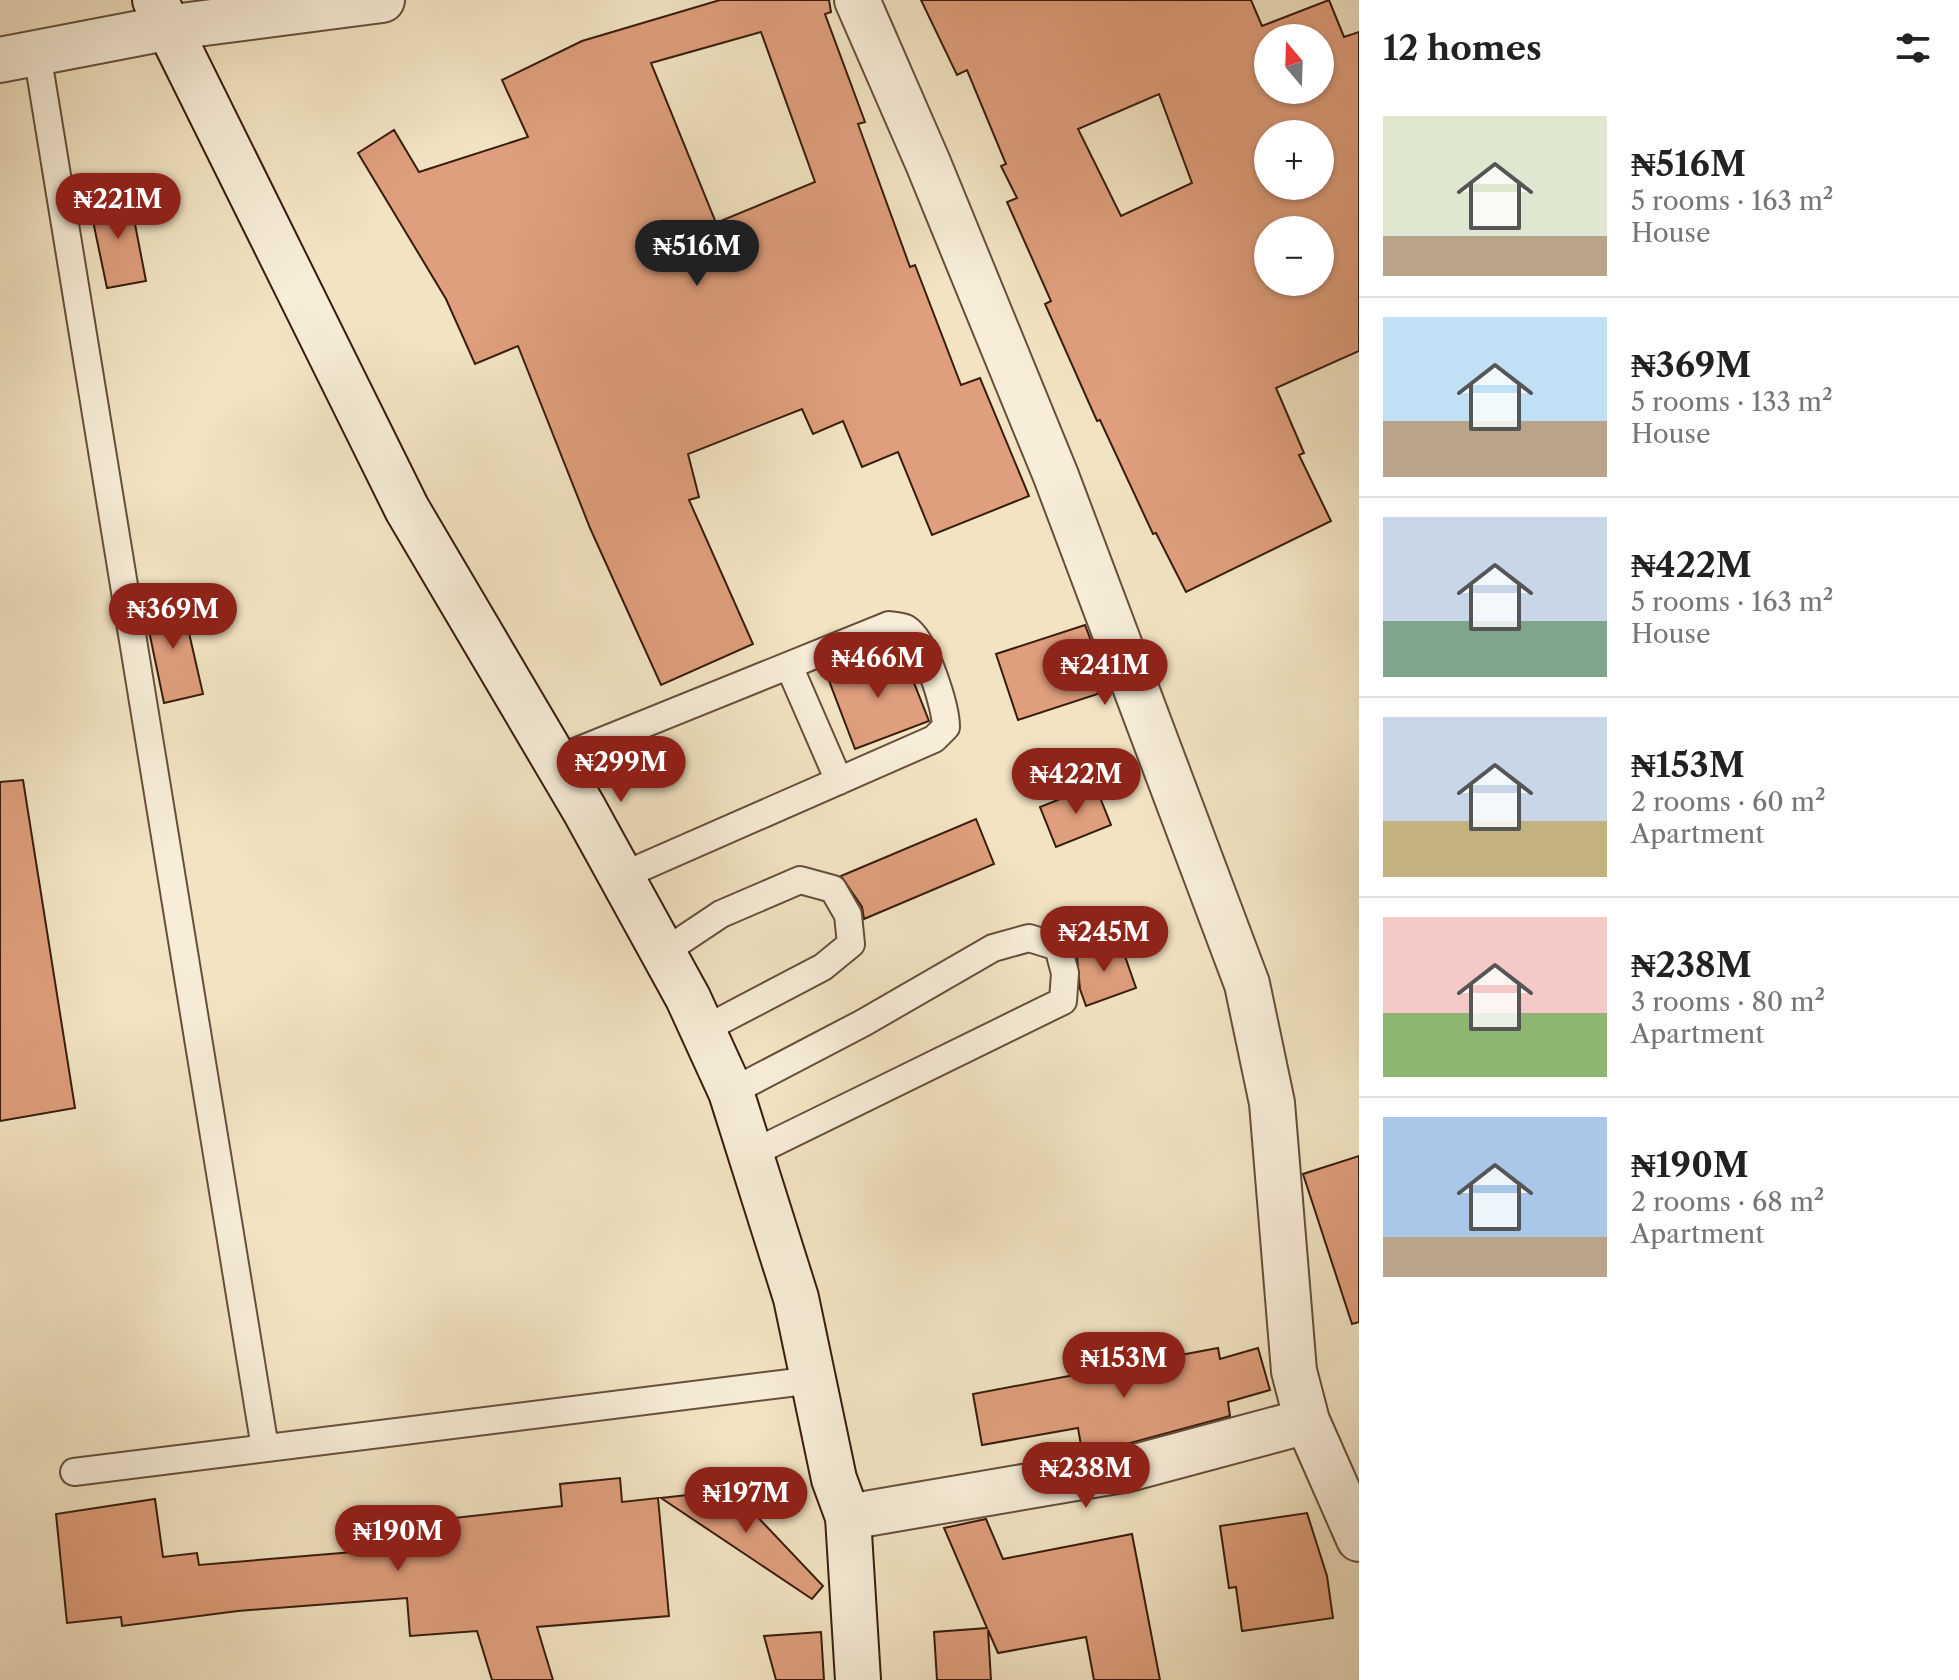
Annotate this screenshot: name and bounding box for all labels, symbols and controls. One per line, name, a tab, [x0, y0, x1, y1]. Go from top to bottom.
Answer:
north arrow	[1254, 24, 1334, 104]
map controls	[1254, 24, 1334, 296]
icon: filters	[1891, 26, 1935, 70]
text: 12 homes	[1383, 27, 1542, 69]
button: +	[1254, 120, 1334, 200]
text: ₦516M	[1631, 143, 1746, 185]
icon: home	[1447, 148, 1543, 244]
pin: ₦221M	[62, 173, 174, 241]
text: ₦221M	[74, 183, 162, 215]
text: 5 rooms · 163 m²	[1631, 185, 1833, 217]
button: −	[1254, 216, 1334, 296]
text: House	[1631, 217, 1711, 249]
pin: ₦516M	[641, 220, 753, 288]
text: ₦516M	[653, 230, 741, 262]
text: ₦369M	[1631, 344, 1751, 386]
icon: home	[1447, 349, 1543, 445]
text: 5 rooms · 133 m²	[1631, 386, 1833, 418]
text: House	[1631, 418, 1711, 450]
text: ₦422M	[1631, 544, 1752, 586]
icon: home	[1447, 549, 1543, 645]
pin: ₦369M	[117, 583, 229, 651]
text: 5 rooms · 163 m²	[1631, 586, 1833, 618]
text: ₦369M	[127, 593, 219, 625]
text: House	[1631, 618, 1711, 650]
pin: ₦466M	[822, 632, 934, 700]
pin: ₦241M	[1049, 639, 1161, 707]
text: ₦466M	[832, 642, 924, 674]
text: ₦241M	[1061, 649, 1149, 681]
pin: ₦299M	[565, 736, 677, 804]
text: ₦153M	[1631, 744, 1745, 786]
text: ₦299M	[575, 746, 667, 778]
pin: ₦422M	[1020, 748, 1132, 816]
icon: home	[1447, 749, 1543, 845]
text: ₦422M	[1030, 758, 1122, 790]
text: 2 rooms · 60 m²	[1631, 786, 1826, 818]
text: Apartment	[1631, 818, 1764, 850]
pin: ₦245M	[1048, 906, 1160, 974]
text: ₦245M	[1058, 916, 1150, 948]
text: ₦238M	[1631, 944, 1752, 986]
icon: home	[1447, 949, 1543, 1045]
text: 3 rooms · 80 m²	[1631, 986, 1825, 1018]
text: Apartment	[1631, 1018, 1764, 1050]
text: ₦190M	[1631, 1144, 1749, 1186]
icon: home	[1447, 1149, 1543, 1245]
text: 2 rooms · 68 m²	[1631, 1186, 1824, 1218]
text: Apartment	[1631, 1218, 1764, 1250]
pin: ₦153M	[1068, 1332, 1180, 1400]
text: ₦153M	[1080, 1342, 1168, 1374]
pin: ₦238M	[1030, 1442, 1142, 1510]
text: ₦238M	[1040, 1452, 1132, 1484]
pin: ₦197M	[690, 1467, 802, 1535]
text: ₦197M	[702, 1477, 790, 1509]
pin: ₦190M	[342, 1505, 454, 1573]
text: ₦190M	[353, 1515, 443, 1547]

